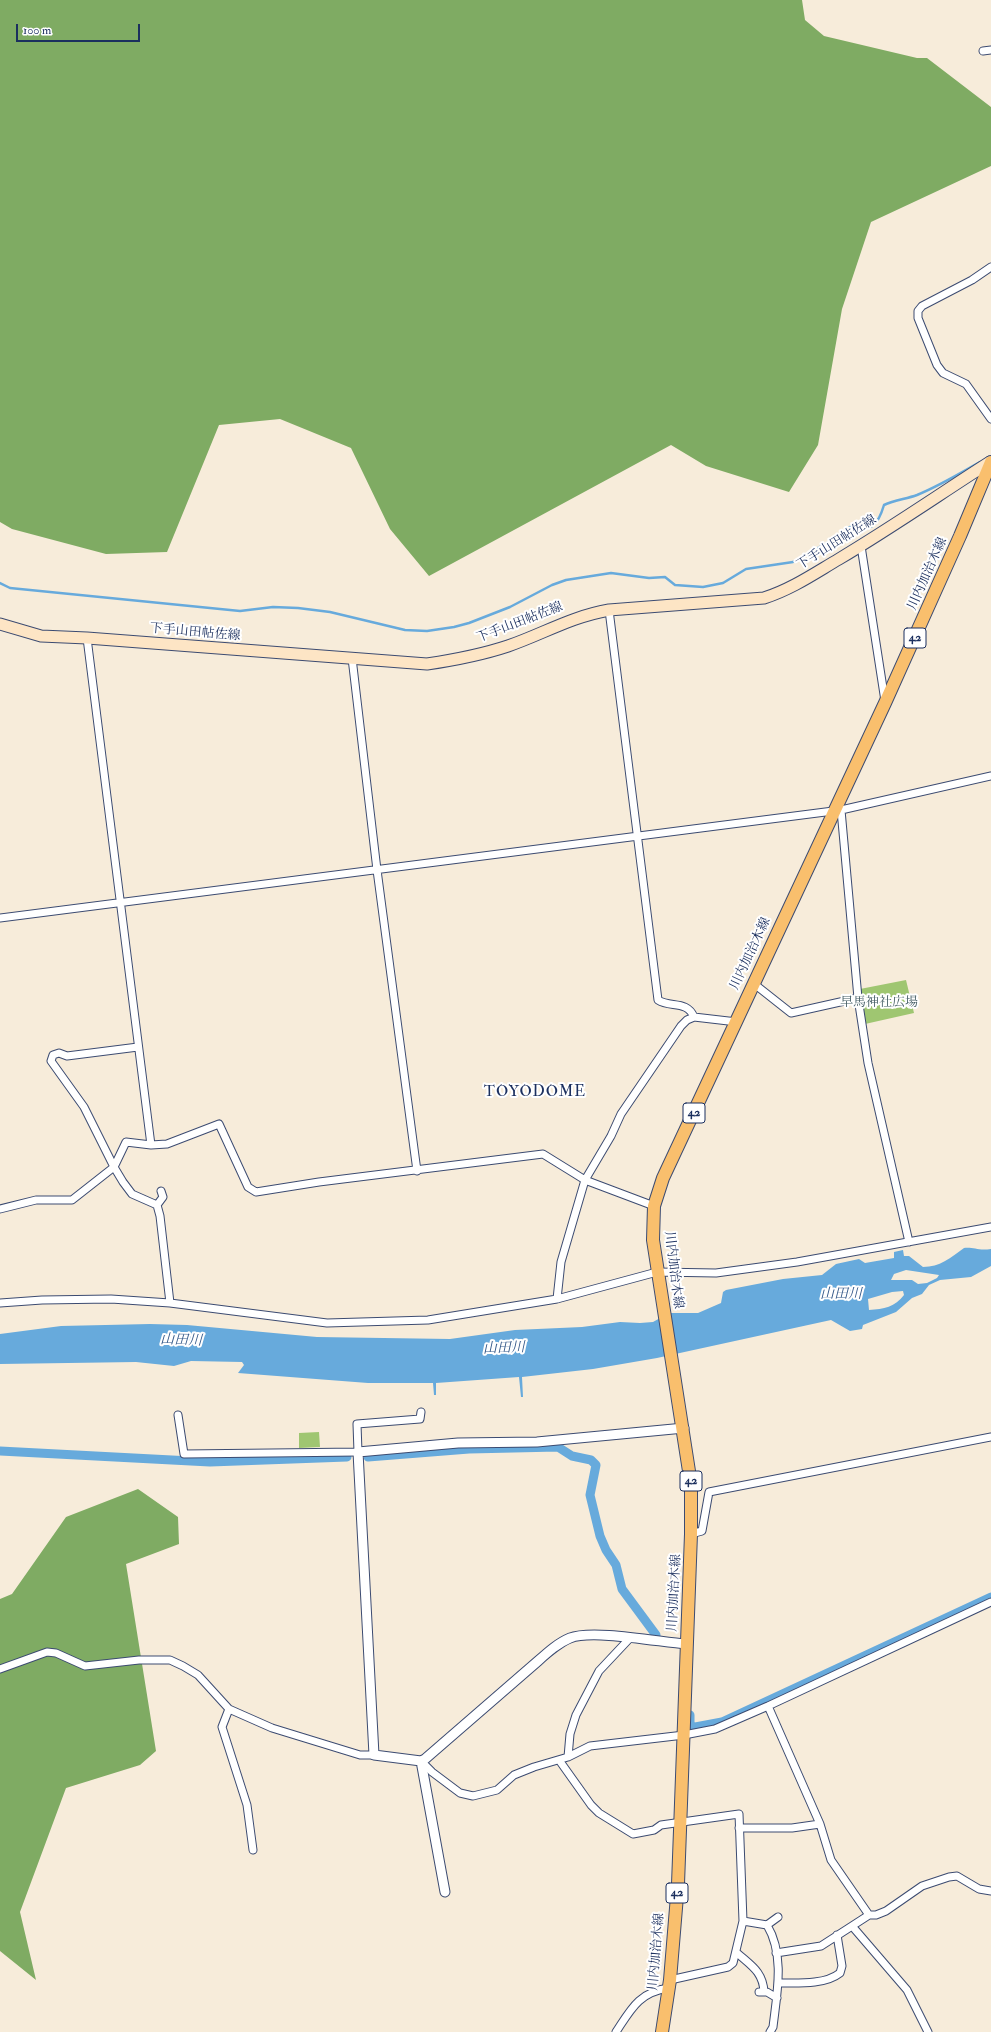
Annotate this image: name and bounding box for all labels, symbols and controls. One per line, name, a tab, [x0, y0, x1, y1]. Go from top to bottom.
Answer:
scale bar	[18, 16, 142, 42]
text: 100 m	[23, 23, 51, 38]
street label: 下手山田帖佐線	[794, 512, 880, 574]
street label: 川内加治木線	[905, 535, 951, 613]
street label: 下手山田帖佐線	[475, 599, 565, 647]
street label: 下手山田帖佐線	[149, 621, 241, 645]
road number: 42	[904, 628, 926, 648]
street label: 川内加治木線	[727, 915, 775, 993]
park label: 早馬神社広場	[840, 995, 918, 1011]
district label: TOYODOME	[484, 1084, 586, 1102]
road number: 42	[683, 1103, 705, 1123]
street label: 川内加治木線	[661, 1230, 685, 1310]
water label: 山田川	[820, 1287, 862, 1303]
water label: 山田川	[160, 1332, 202, 1350]
water label: 山田川	[483, 1340, 525, 1358]
road number: 42	[680, 1471, 702, 1491]
street label: 川内加治木線	[665, 1554, 685, 1632]
road number: 42	[666, 1883, 688, 1903]
street label: 川内加治木線	[646, 1912, 668, 1992]

